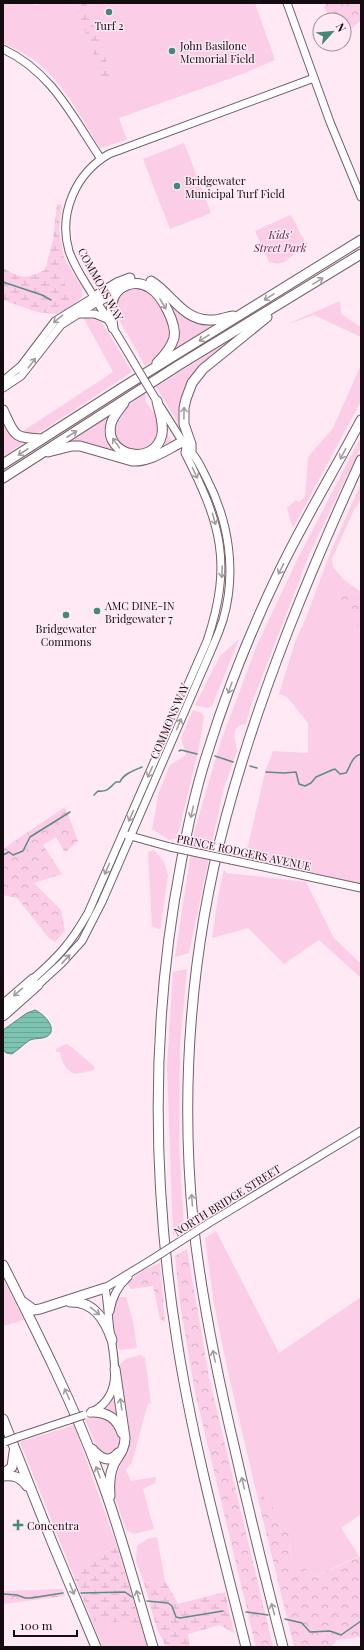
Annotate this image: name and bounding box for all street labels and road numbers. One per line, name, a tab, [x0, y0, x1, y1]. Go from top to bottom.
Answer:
street label: COMMONS WAY	[75, 245, 127, 324]
street label: COMMONS WAY	[146, 680, 192, 761]
street label: PRINCE RODGERS AVENUE	[175, 830, 313, 874]
street label: NORTH BRIDGE STREET	[171, 1161, 284, 1239]

